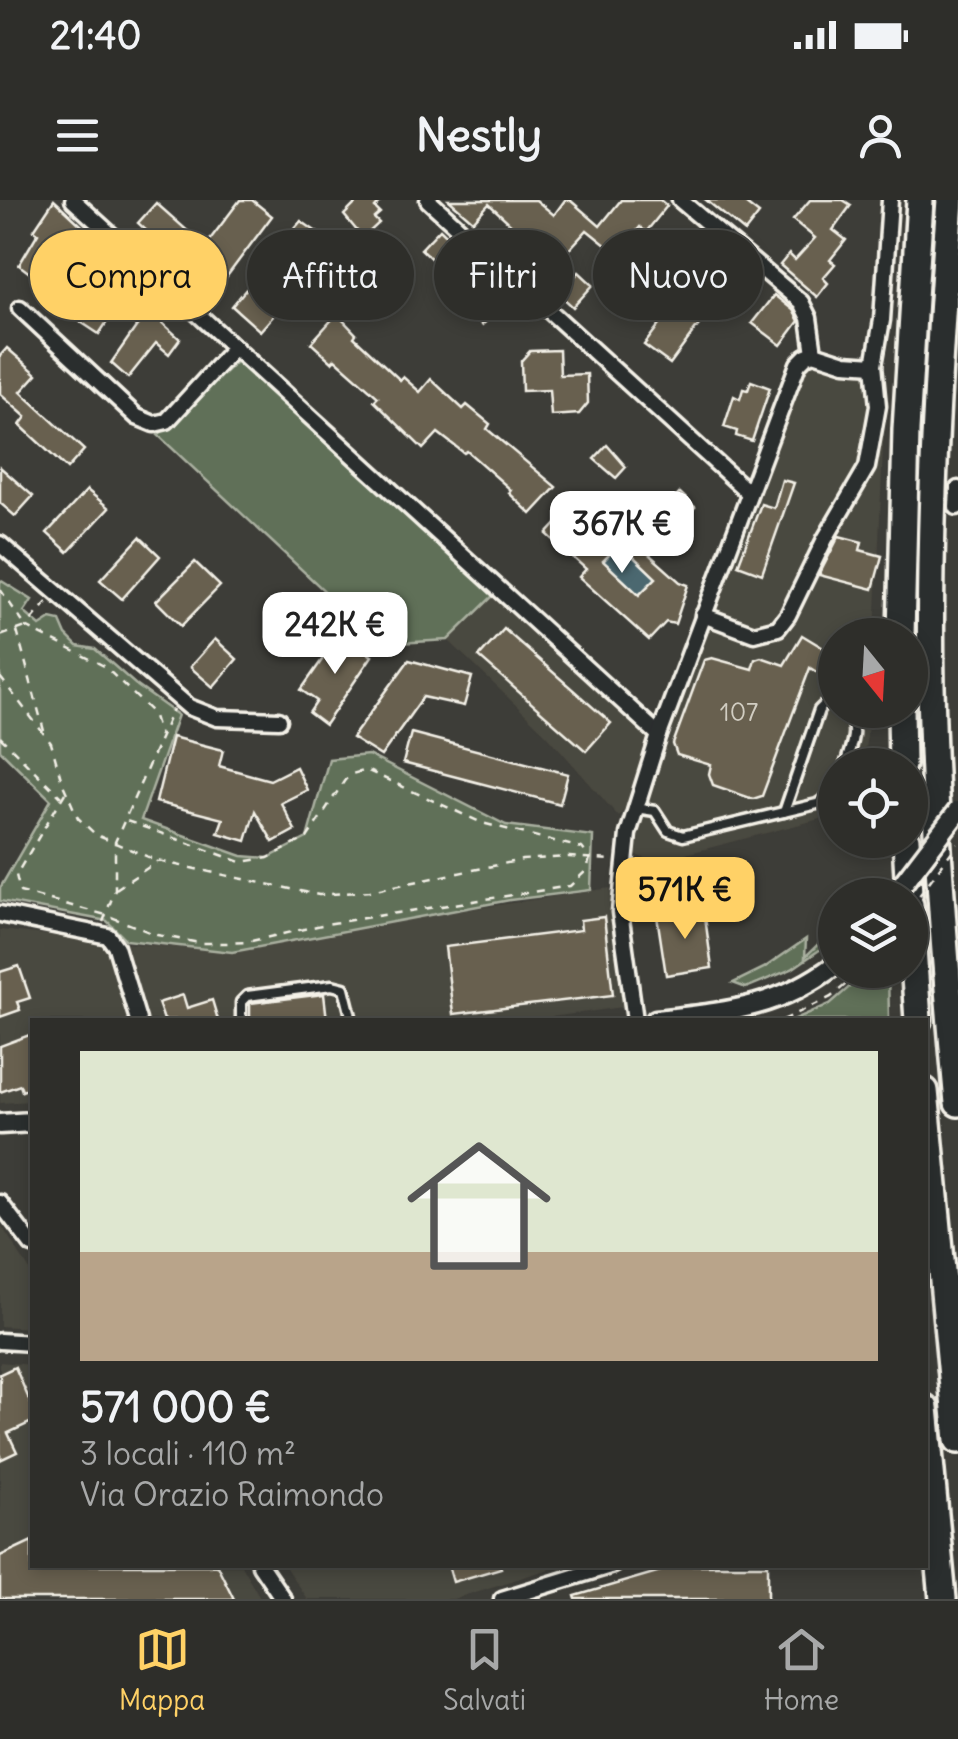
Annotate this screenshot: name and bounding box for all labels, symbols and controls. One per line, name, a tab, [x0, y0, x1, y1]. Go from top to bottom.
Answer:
text: 21:40	[50, 12, 141, 59]
text: Nestly	[416, 107, 542, 163]
icon: menu	[50, 108, 105, 163]
icon: person	[853, 108, 908, 163]
chip: Compra	[30, 230, 227, 320]
chip: Affitta	[247, 230, 414, 320]
chip: Filtri	[434, 230, 573, 320]
chip: Nuovo	[593, 230, 763, 320]
pin: 367K €	[541, 491, 703, 576]
text: 367K €	[572, 503, 672, 544]
pin: 242K €	[254, 592, 416, 677]
text: 242K €	[284, 604, 386, 645]
north arrow	[818, 618, 928, 728]
map controls	[818, 618, 928, 988]
house number: 107	[720, 696, 758, 728]
button: locate	[818, 748, 928, 858]
pin: 571K €	[604, 857, 766, 942]
text: 571K €	[638, 869, 732, 910]
button: layers	[818, 878, 928, 988]
icon: home	[389, 1116, 569, 1296]
text: 571 000 €	[80, 1381, 271, 1433]
text: 3 locali · 110 m²	[80, 1433, 296, 1474]
text: Via Orazio Raimondo	[80, 1474, 384, 1515]
tab: Mappa	[119, 1622, 205, 1718]
tab: Salvati	[443, 1622, 526, 1718]
tab: Home	[764, 1622, 839, 1718]

